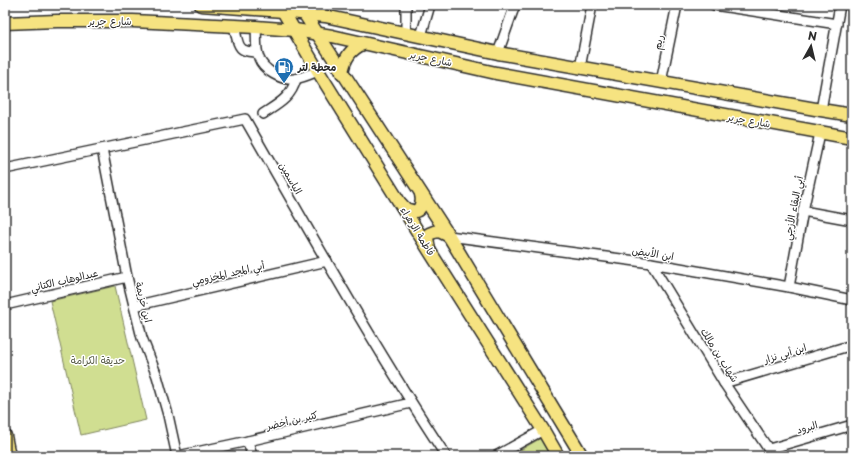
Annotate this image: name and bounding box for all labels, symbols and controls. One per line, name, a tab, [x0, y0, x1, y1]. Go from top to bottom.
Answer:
street label: شارع جرير	[87, 13, 132, 29]
north arrow	[791, 26, 831, 66]
text: N	[807, 27, 818, 45]
street label: ريم	[649, 33, 667, 51]
street label: شارع جرير	[407, 45, 454, 70]
fuel station icon: محطة لتر	[273, 56, 295, 84]
place label: محطة لتر	[297, 59, 336, 74]
street label: شارع جرير	[725, 108, 772, 132]
street label: الياسمين	[276, 159, 307, 197]
street label: أبي البقاء الأزجي	[779, 174, 809, 242]
street label: فاطمة الزهراء	[397, 203, 439, 258]
street label: ابن الأبيض	[631, 242, 675, 263]
street label: أبي المجد المخزومي	[190, 257, 267, 291]
street label: عبدالوهاب الكتاني	[29, 264, 100, 297]
street label: ابن خزيمة	[132, 280, 157, 324]
street label: شهاب بن مالك	[698, 325, 743, 385]
street label: ابن أبي نزار	[761, 339, 809, 369]
park label: حديقة الكرامة	[71, 352, 125, 367]
street label: كثير بن أخضر	[264, 406, 319, 433]
street label: البرود	[794, 416, 819, 437]

